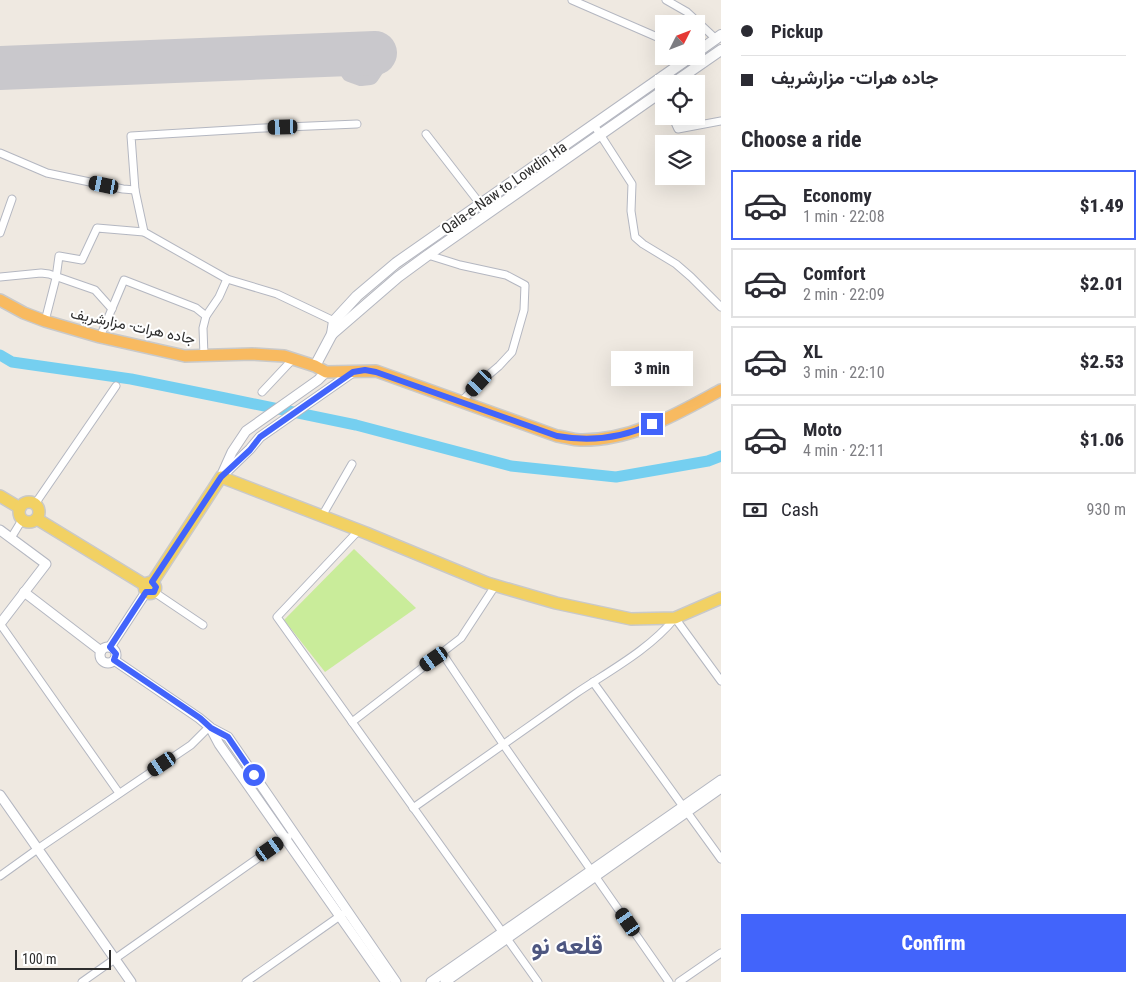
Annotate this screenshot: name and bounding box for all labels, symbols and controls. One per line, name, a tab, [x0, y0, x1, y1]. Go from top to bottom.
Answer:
north arrow	[655, 15, 705, 65]
map controls	[655, 15, 705, 185]
text: Pickup	[771, 20, 823, 43]
text: جاده هرات- مزارشریف	[771, 66, 939, 89]
button: locate	[655, 75, 705, 125]
car	[267, 119, 298, 135]
text: Choose a ride	[741, 127, 862, 152]
button: layers	[655, 135, 705, 185]
street label: Qala-e-Naw to Lowdin Ha	[438, 138, 570, 238]
car	[87, 175, 120, 195]
icon: car	[743, 183, 788, 228]
text: Economy	[803, 184, 872, 207]
text: $1.49	[1080, 194, 1124, 217]
text: 1 min · 22:08	[803, 207, 885, 226]
icon: car	[743, 261, 788, 306]
text: Comfort	[803, 262, 866, 285]
text: $2.01	[1080, 272, 1124, 295]
text: 2 min · 22:09	[803, 285, 885, 304]
street label: جاده هرات- مزارشریف	[69, 304, 197, 348]
icon: car	[743, 339, 788, 384]
text: XL	[803, 340, 823, 363]
text: $2.53	[1080, 350, 1124, 373]
callout: 3 min	[611, 352, 693, 386]
text: 3 min	[634, 359, 670, 378]
text: 3 min · 22:10	[803, 363, 885, 382]
car	[463, 367, 494, 399]
route end	[641, 413, 663, 435]
icon: car	[743, 417, 788, 462]
text: Moto	[803, 418, 842, 441]
text: $1.06	[1080, 428, 1124, 451]
text: 4 min · 22:11	[803, 441, 885, 460]
icon: cash	[741, 496, 769, 524]
text: Cash	[781, 498, 819, 521]
text: 930 m	[1087, 500, 1126, 519]
car	[417, 644, 450, 674]
car	[145, 749, 178, 779]
route start	[243, 764, 265, 786]
car	[253, 834, 286, 864]
car	[613, 905, 642, 939]
button: Confirm	[741, 914, 1126, 972]
district label: قلعه نو	[531, 931, 603, 961]
scale bar	[15, 947, 111, 970]
text: 100 m	[22, 951, 57, 967]

